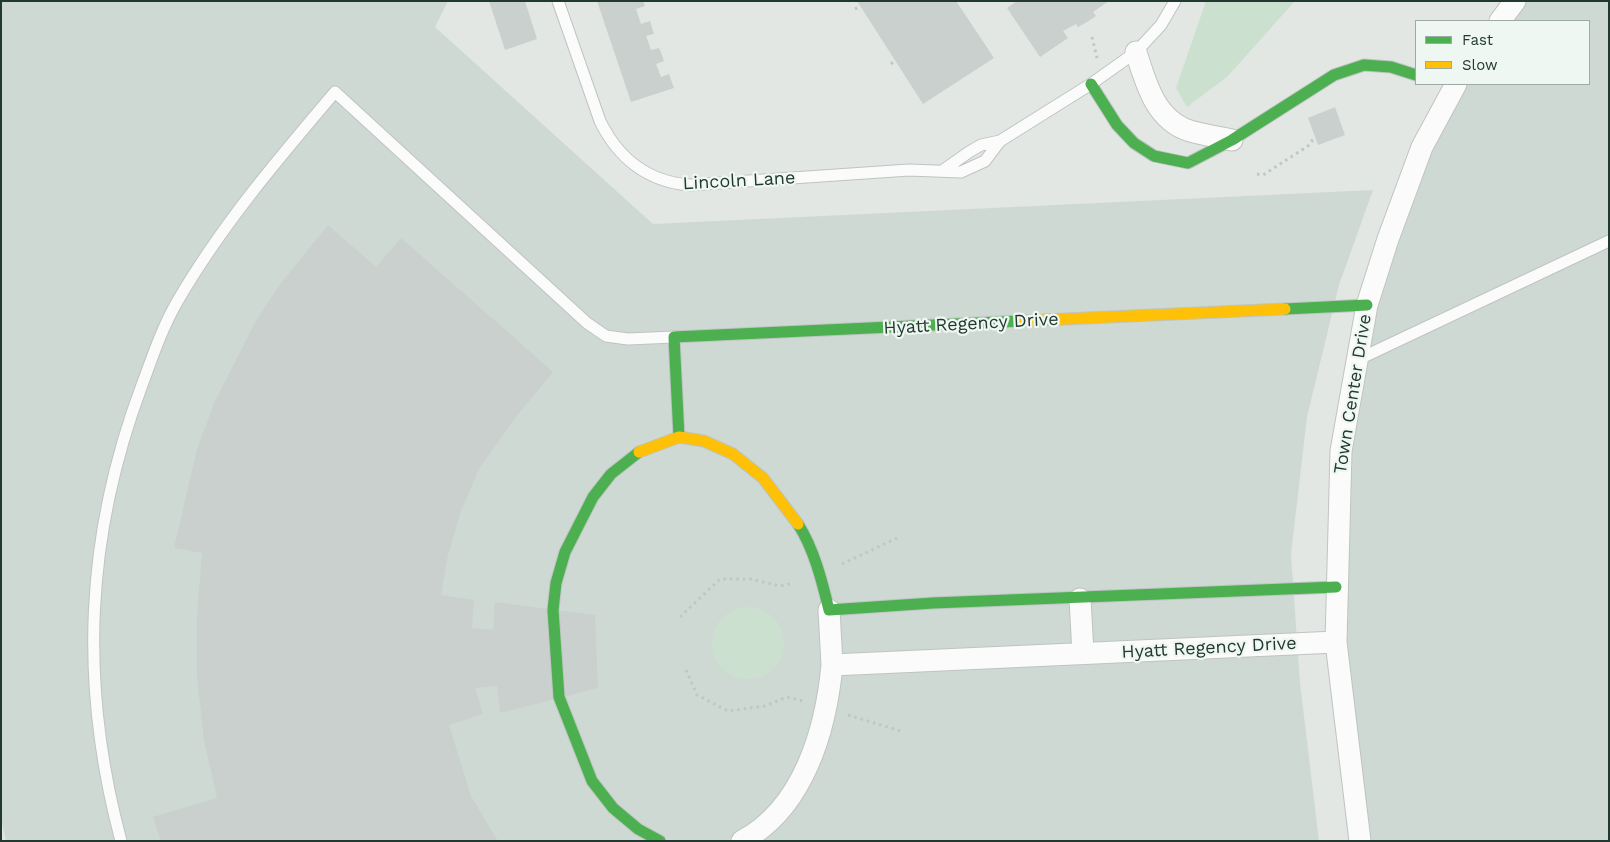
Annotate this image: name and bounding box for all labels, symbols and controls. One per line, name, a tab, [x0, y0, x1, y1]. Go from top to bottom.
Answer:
legend	[1415, 20, 1590, 85]
text: Fast	[1462, 31, 1493, 49]
text: Slow	[1462, 56, 1498, 74]
street label: Lincoln Lane	[682, 167, 796, 195]
street label: Hyatt Regency Drive	[883, 309, 1059, 339]
street label: Town Center Drive	[1330, 312, 1376, 476]
street label: Hyatt Regency Drive	[1121, 633, 1297, 663]

